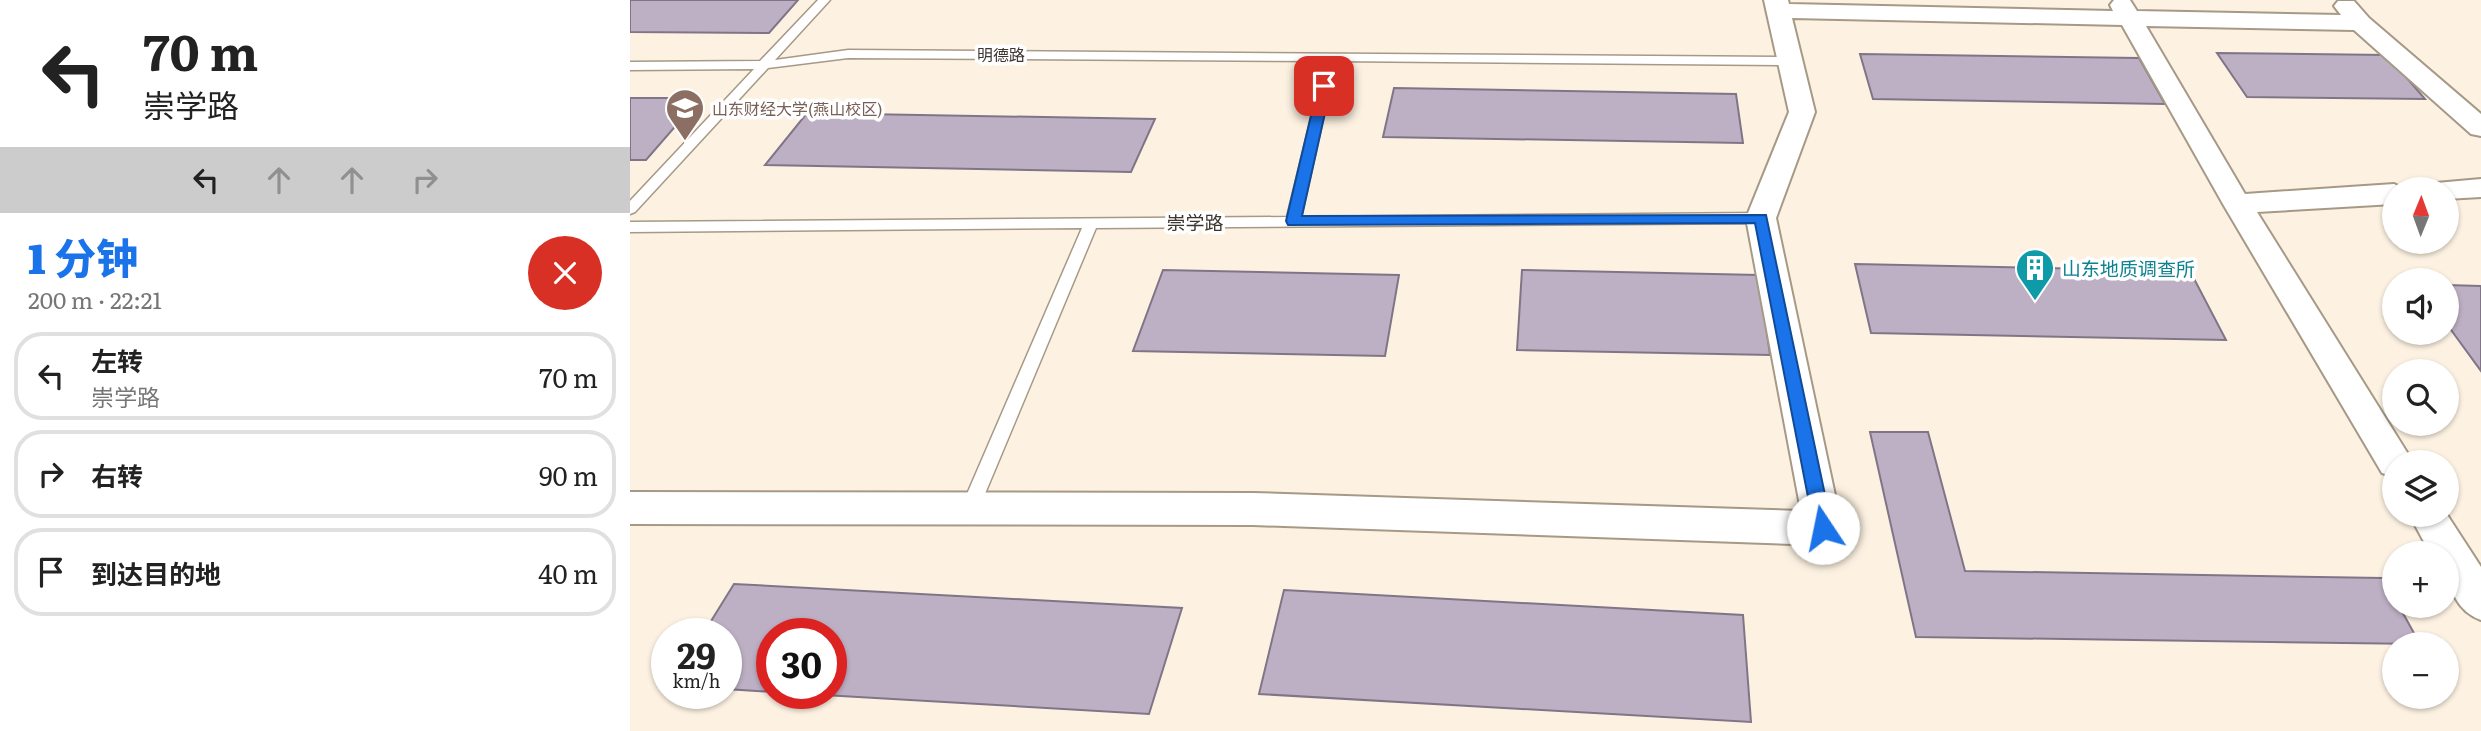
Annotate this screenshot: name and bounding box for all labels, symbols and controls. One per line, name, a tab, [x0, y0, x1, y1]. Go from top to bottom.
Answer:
text: 70 m	[143, 13, 258, 86]
icon: left	[28, 28, 119, 119]
street label: 明德路	[977, 42, 1025, 66]
pin	[1294, 56, 1354, 116]
icon: arrive	[1305, 67, 1343, 105]
text: 崇学路	[143, 80, 239, 128]
school or university icon: 山东财经大学(燕山校区)	[664, 87, 706, 142]
place label: 山东财经大学(燕山校区)	[712, 96, 883, 120]
icon: left	[187, 161, 225, 199]
icon: ahead	[260, 161, 298, 199]
icon: ahead	[333, 161, 371, 199]
icon: right	[406, 161, 444, 199]
north arrow	[2382, 177, 2459, 254]
map controls	[2382, 177, 2459, 709]
street label: 崇学路	[1166, 208, 1224, 236]
text: 1 分钟	[28, 225, 138, 287]
button: close	[528, 236, 602, 310]
building icon: 山东地质调查所	[2014, 247, 2056, 302]
place label: 山东地质调查所	[2062, 254, 2195, 282]
button: sound	[2382, 268, 2459, 345]
text: 200 m · 22:21	[28, 282, 162, 316]
text: 左转	[91, 340, 143, 379]
icon: left	[32, 357, 70, 395]
text: 70 m	[539, 357, 598, 396]
button: search	[2382, 359, 2459, 436]
text: 崇学路	[91, 379, 160, 413]
button: layers	[2382, 450, 2459, 527]
icon: right	[32, 455, 70, 493]
text: 右转	[91, 455, 143, 494]
text: 90 m	[539, 455, 598, 494]
position arrow	[1786, 491, 1860, 565]
button: +	[2382, 541, 2459, 618]
icon: arrive	[32, 553, 70, 591]
text: 到达目的地	[91, 553, 221, 592]
text: 40 m	[538, 553, 598, 592]
speed limit sign: 30	[756, 618, 847, 709]
text: 29	[677, 628, 716, 680]
button: −	[2382, 632, 2459, 709]
text: km/h	[673, 667, 720, 694]

